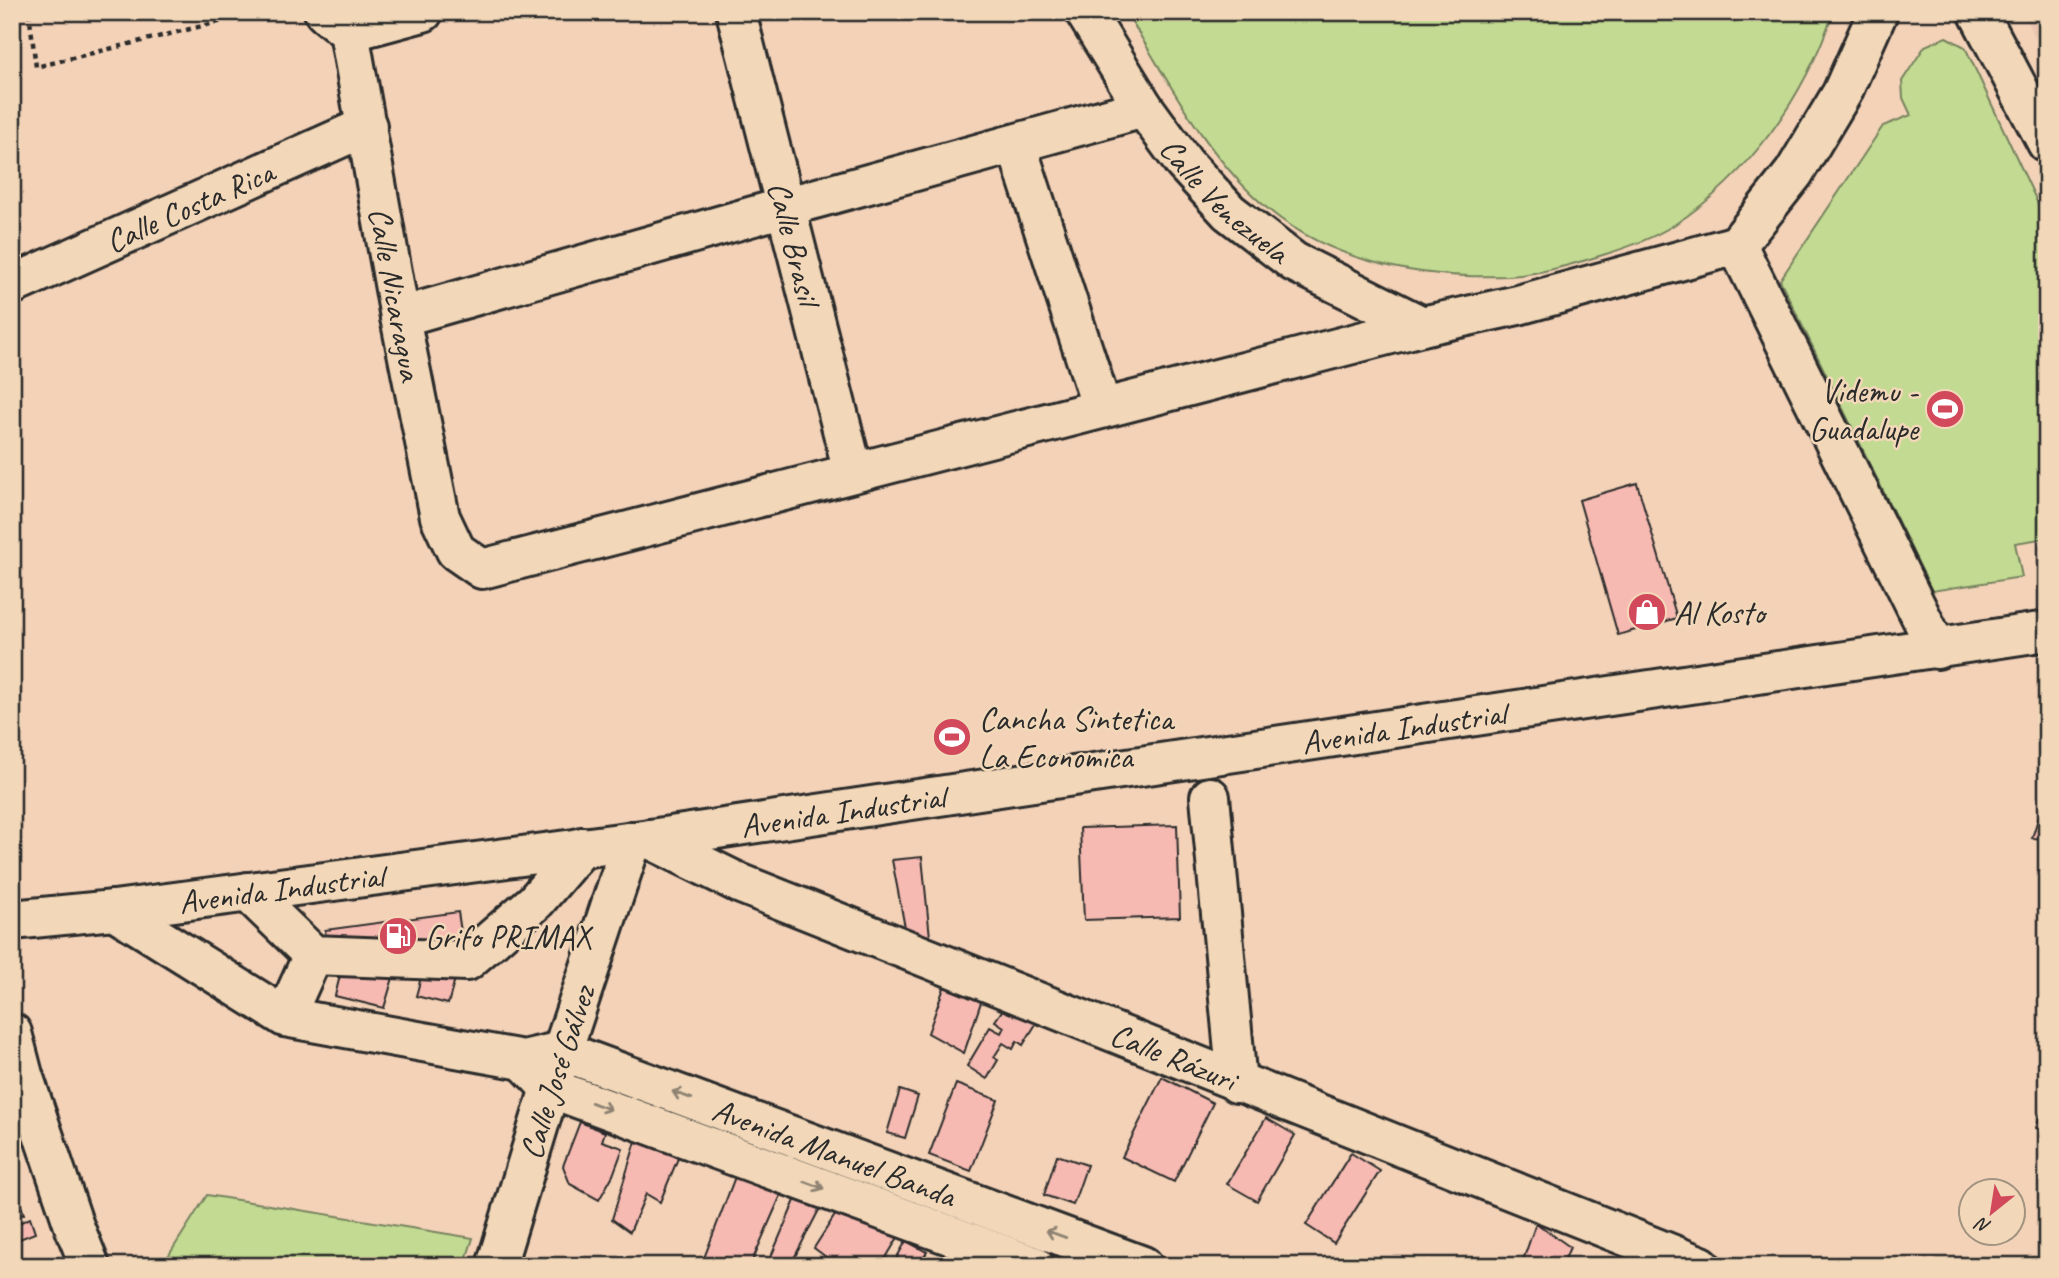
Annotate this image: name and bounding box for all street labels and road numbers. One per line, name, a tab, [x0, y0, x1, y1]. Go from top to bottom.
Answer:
street label: Calle Venezuela	[1150, 129, 1300, 274]
street label: Calle Costa Rica	[99, 150, 282, 263]
street label: Calle Brasil	[758, 177, 831, 314]
street label: Calle Nicaragua	[359, 204, 433, 387]
street label: Avenida Industrial	[1299, 691, 1514, 764]
street label: Avenida Industrial	[738, 775, 953, 847]
street label: Avenida Industrial	[176, 854, 391, 923]
street label: Calle José Gálvez	[510, 978, 605, 1164]
street label: Calle Rázuri	[1104, 1013, 1246, 1102]
street label: Avenida Manuel Banda	[707, 1089, 963, 1217]

